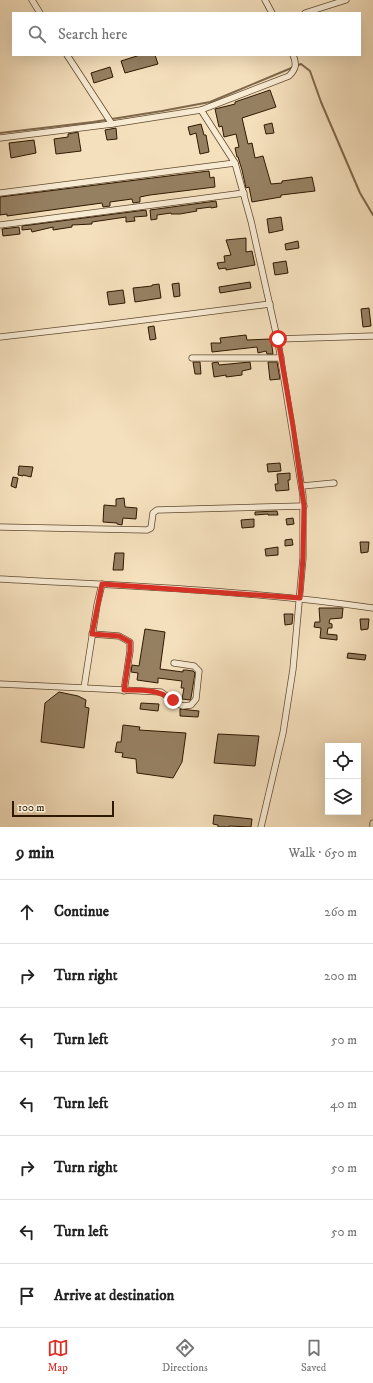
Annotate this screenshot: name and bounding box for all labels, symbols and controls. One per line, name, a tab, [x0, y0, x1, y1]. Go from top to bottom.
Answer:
search box	[12, 12, 361, 56]
icon: search	[26, 23, 48, 45]
text: Search here	[58, 25, 127, 44]
route start	[269, 330, 287, 348]
route end	[164, 691, 182, 709]
map controls	[325, 743, 361, 815]
button: locate	[325, 743, 361, 779]
button: layers	[325, 779, 361, 815]
scale bar	[12, 799, 114, 818]
text: 100 m	[18, 801, 44, 815]
text: 9 min	[16, 842, 54, 864]
text: Walk · 650 m	[289, 845, 357, 861]
icon: ahead	[16, 901, 38, 923]
text: Continue	[54, 902, 109, 921]
text: 260 m	[324, 904, 357, 920]
icon: right	[16, 965, 38, 987]
text: Turn right	[54, 966, 117, 985]
text: 200 m	[324, 968, 357, 984]
icon: left	[16, 1029, 38, 1051]
text: Turn left	[54, 1030, 108, 1049]
text: 50 m	[331, 1032, 357, 1048]
icon: left	[16, 1093, 38, 1115]
text: Turn left	[54, 1094, 108, 1113]
text: 40 m	[330, 1096, 357, 1112]
icon: right	[16, 1157, 38, 1179]
text: Turn right	[54, 1158, 117, 1177]
text: 50 m	[331, 1160, 357, 1176]
icon: left	[16, 1221, 38, 1243]
text: Turn left	[54, 1222, 108, 1241]
text: 50 m	[331, 1224, 357, 1240]
icon: arrive	[16, 1285, 38, 1307]
text: Arrive at destination	[54, 1286, 174, 1305]
tab: Map	[47, 1337, 69, 1375]
tab: Directions	[162, 1337, 208, 1375]
tab: Saved	[301, 1337, 326, 1375]

